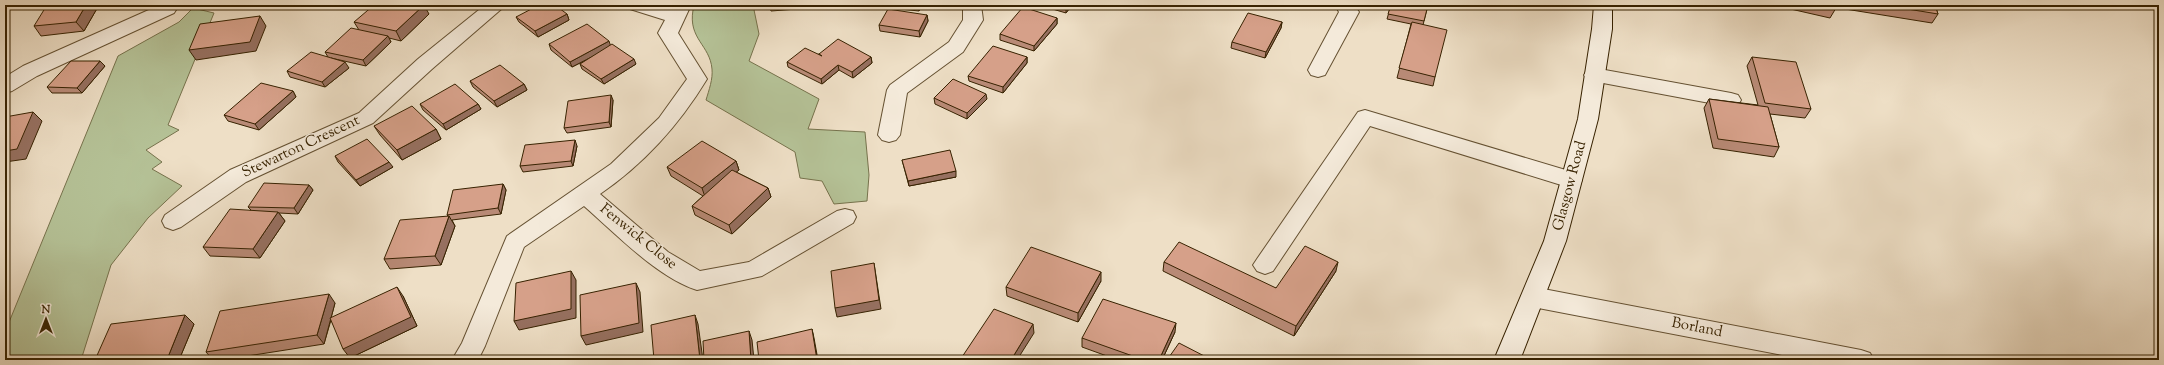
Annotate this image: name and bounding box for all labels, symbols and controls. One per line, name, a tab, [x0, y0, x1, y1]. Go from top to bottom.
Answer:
street label: Stewarton Crescent	[239, 110, 363, 184]
street label: Glasgow Road	[1548, 138, 1592, 233]
street label: Fenwick Close	[595, 199, 681, 275]
north arrow	[26, 299, 66, 339]
text: N	[41, 302, 51, 318]
street label: Borland	[1670, 313, 1725, 343]

